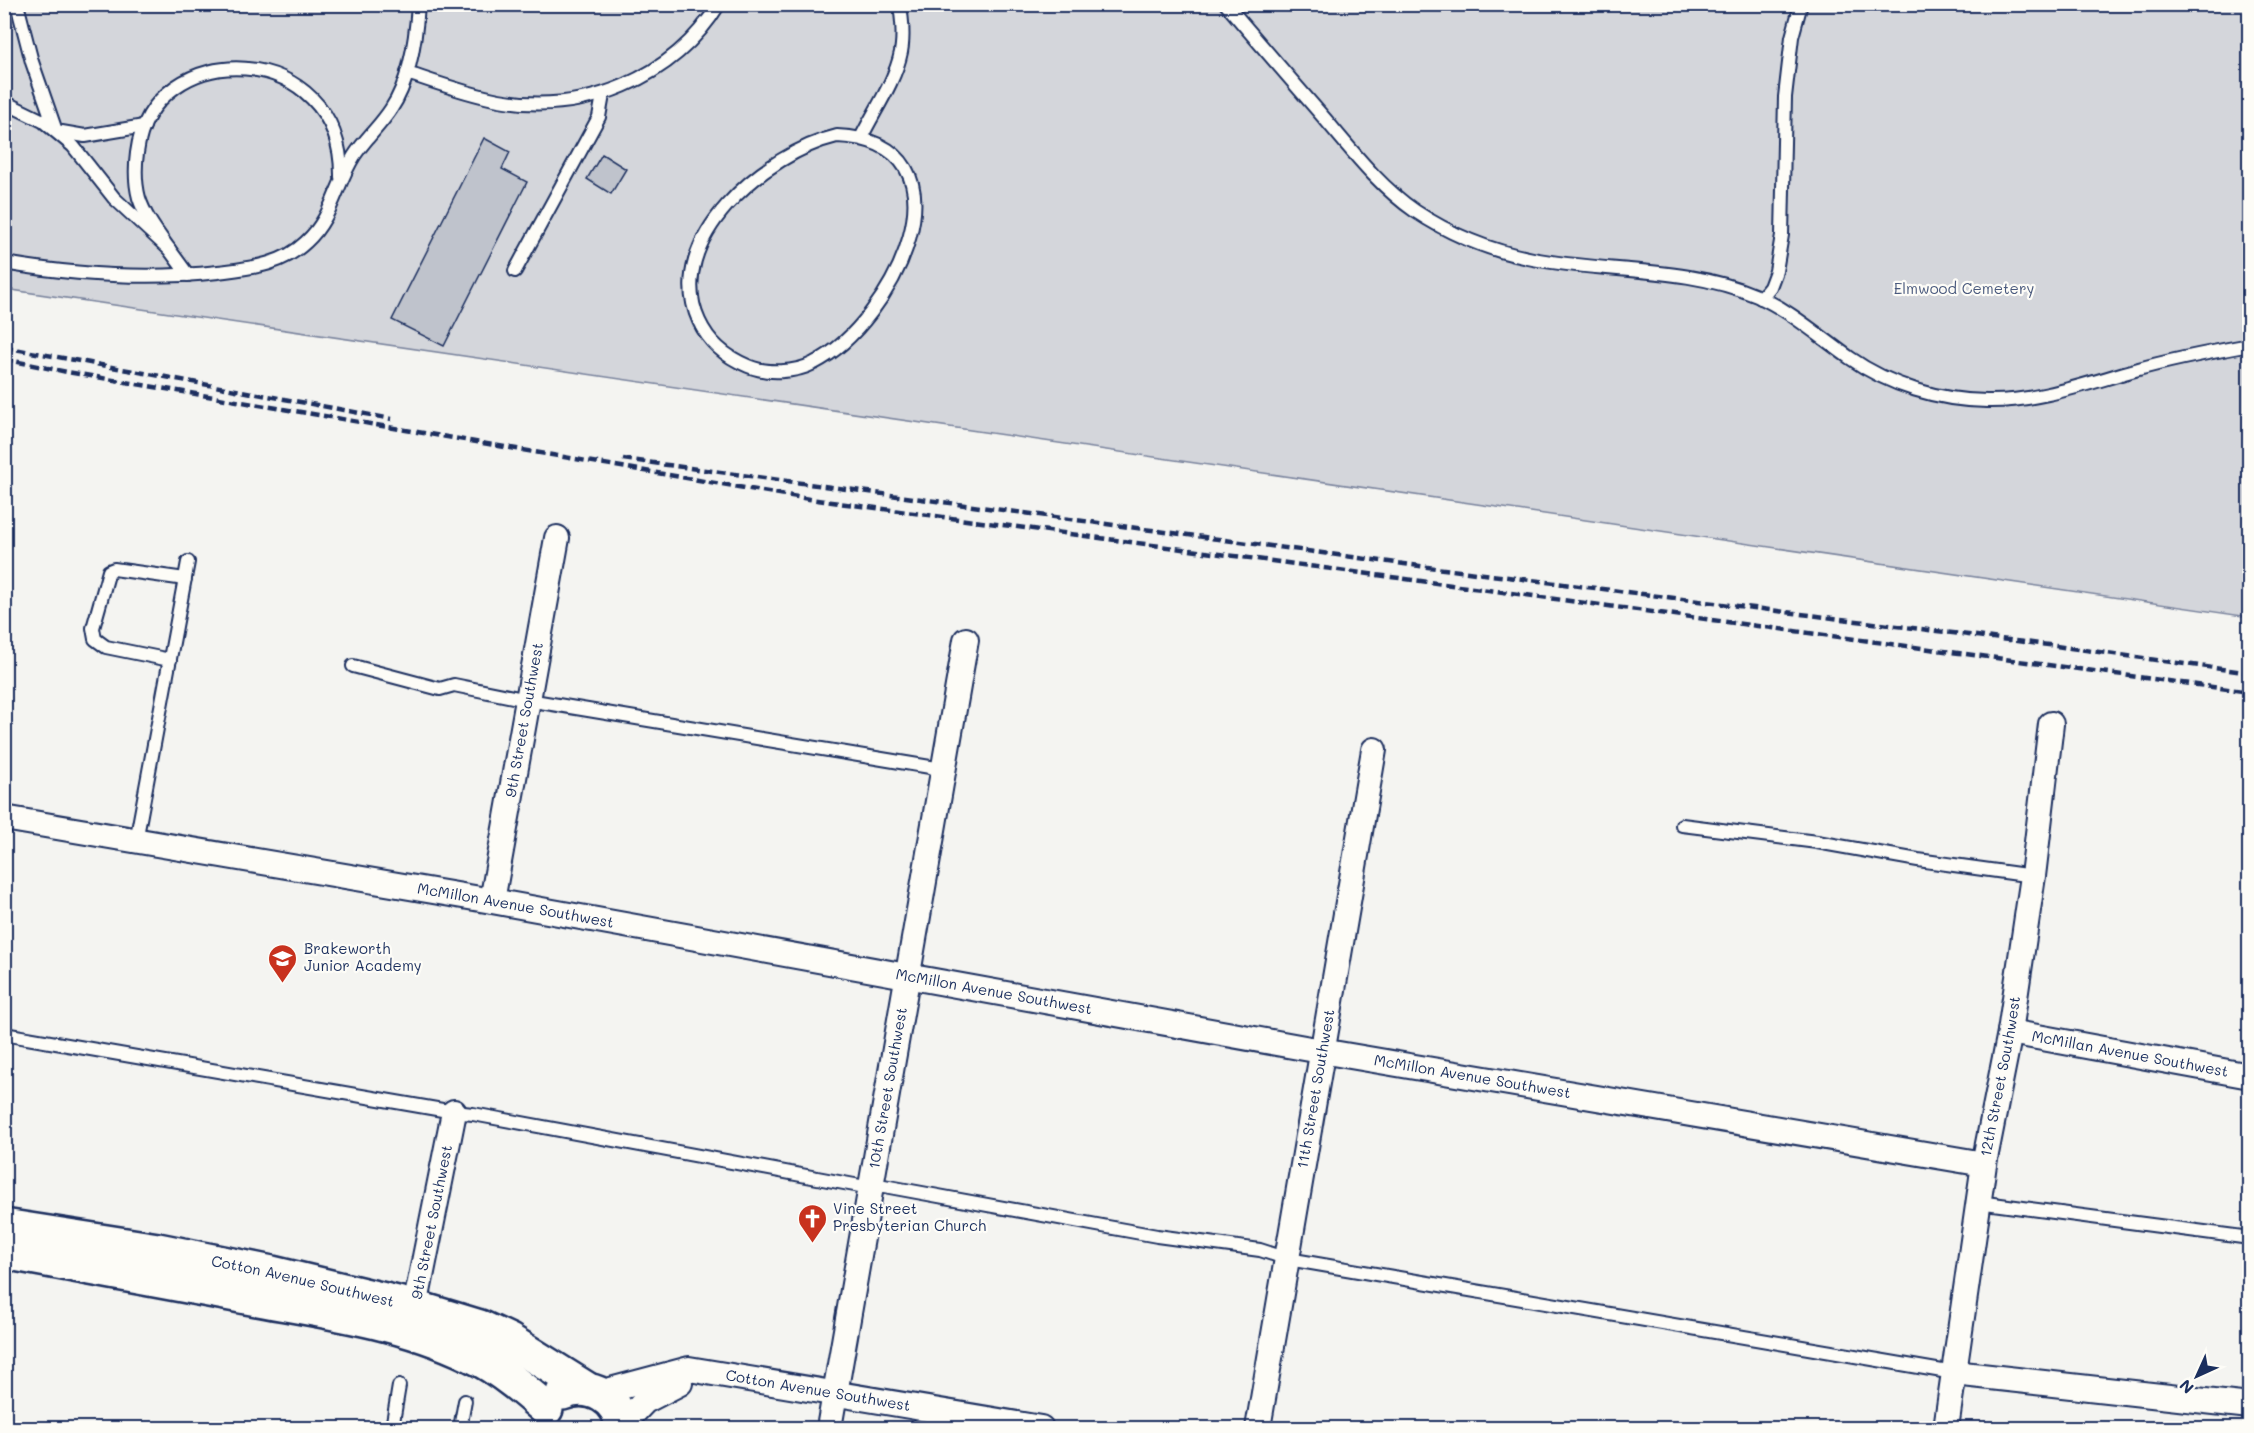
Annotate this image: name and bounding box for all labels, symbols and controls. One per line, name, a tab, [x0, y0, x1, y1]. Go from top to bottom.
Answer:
park label: Elmwood Cemetery	[1894, 278, 2034, 298]
street label: 9th Street Southwest	[500, 641, 547, 799]
street label: McMillon Avenue Southwest	[416, 877, 616, 932]
place label: Brakeworth Junior Academy	[304, 938, 422, 975]
school or university icon: Brakeworth Junior Academy	[267, 942, 299, 984]
street label: McMillon Avenue Southwest	[894, 963, 1094, 1018]
street label: 12th Street Southwest	[1975, 995, 2024, 1158]
street label: 10th Street Southwest	[863, 1005, 911, 1170]
street label: 11th Street Southwest	[1292, 1008, 1338, 1170]
street label: McMillan Avenue Southwest	[2030, 1025, 2230, 1081]
street label: McMillon Avenue Southwest	[1373, 1049, 1572, 1102]
street label: 9th Street Southwest	[406, 1143, 456, 1301]
place label: Vine Street Presbyterian Church	[833, 1198, 986, 1235]
church icon: Vine Street Presbyterian Church	[796, 1202, 828, 1244]
street label: Cotton Avenue Southwest	[210, 1250, 397, 1311]
north arrow	[2167, 1346, 2227, 1406]
street label: Cotton Avenue Southwest	[724, 1364, 912, 1415]
text: N	[2174, 1375, 2198, 1399]

